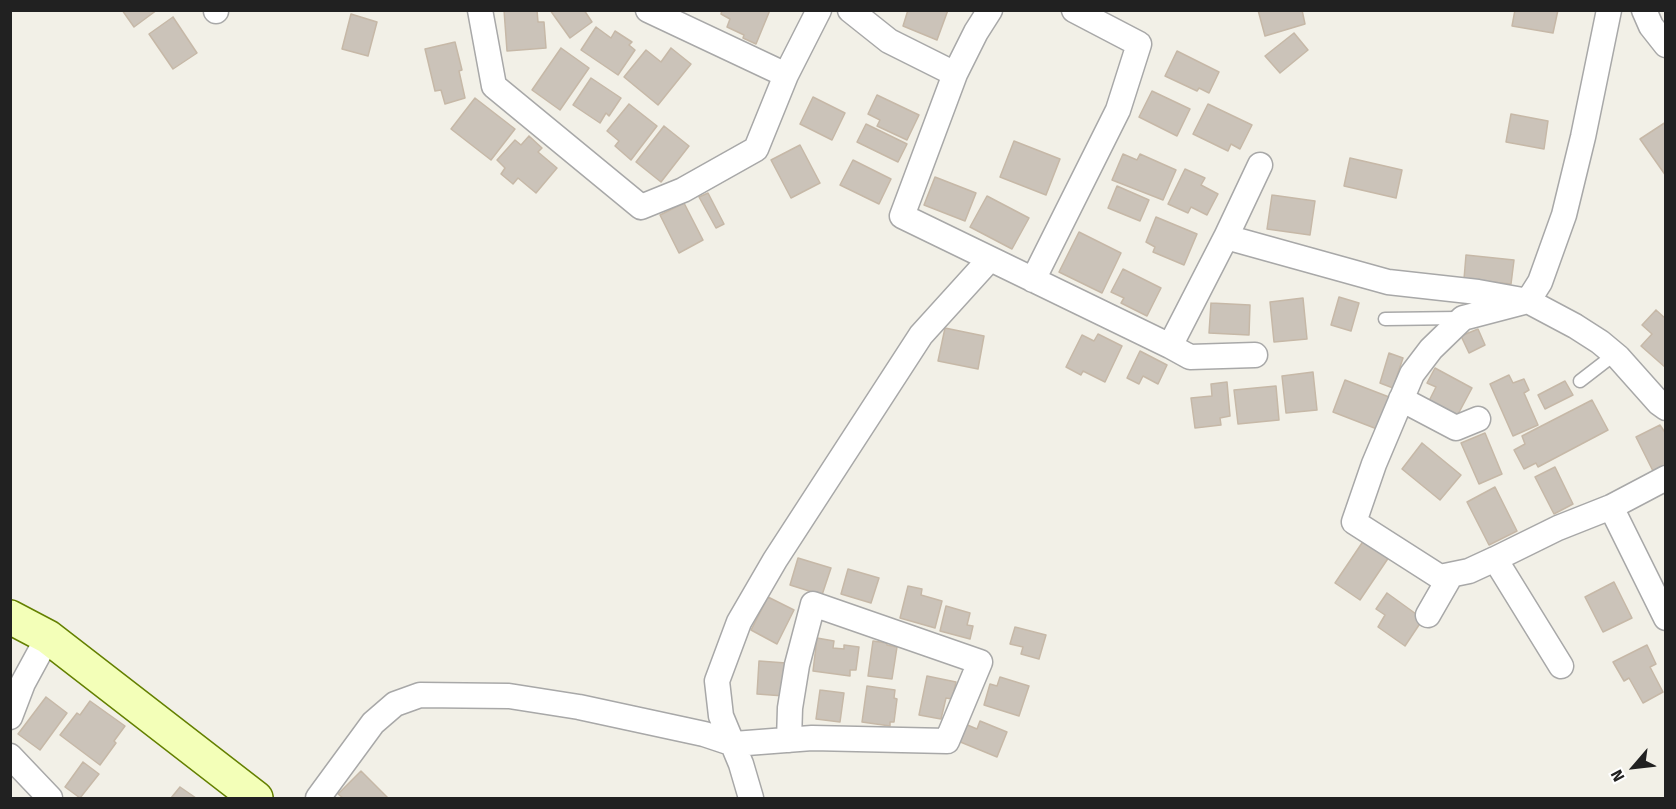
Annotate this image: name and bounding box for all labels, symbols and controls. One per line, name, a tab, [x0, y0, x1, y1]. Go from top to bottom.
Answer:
north arrow	[1604, 737, 1664, 797]
text: N	[1607, 767, 1629, 785]

